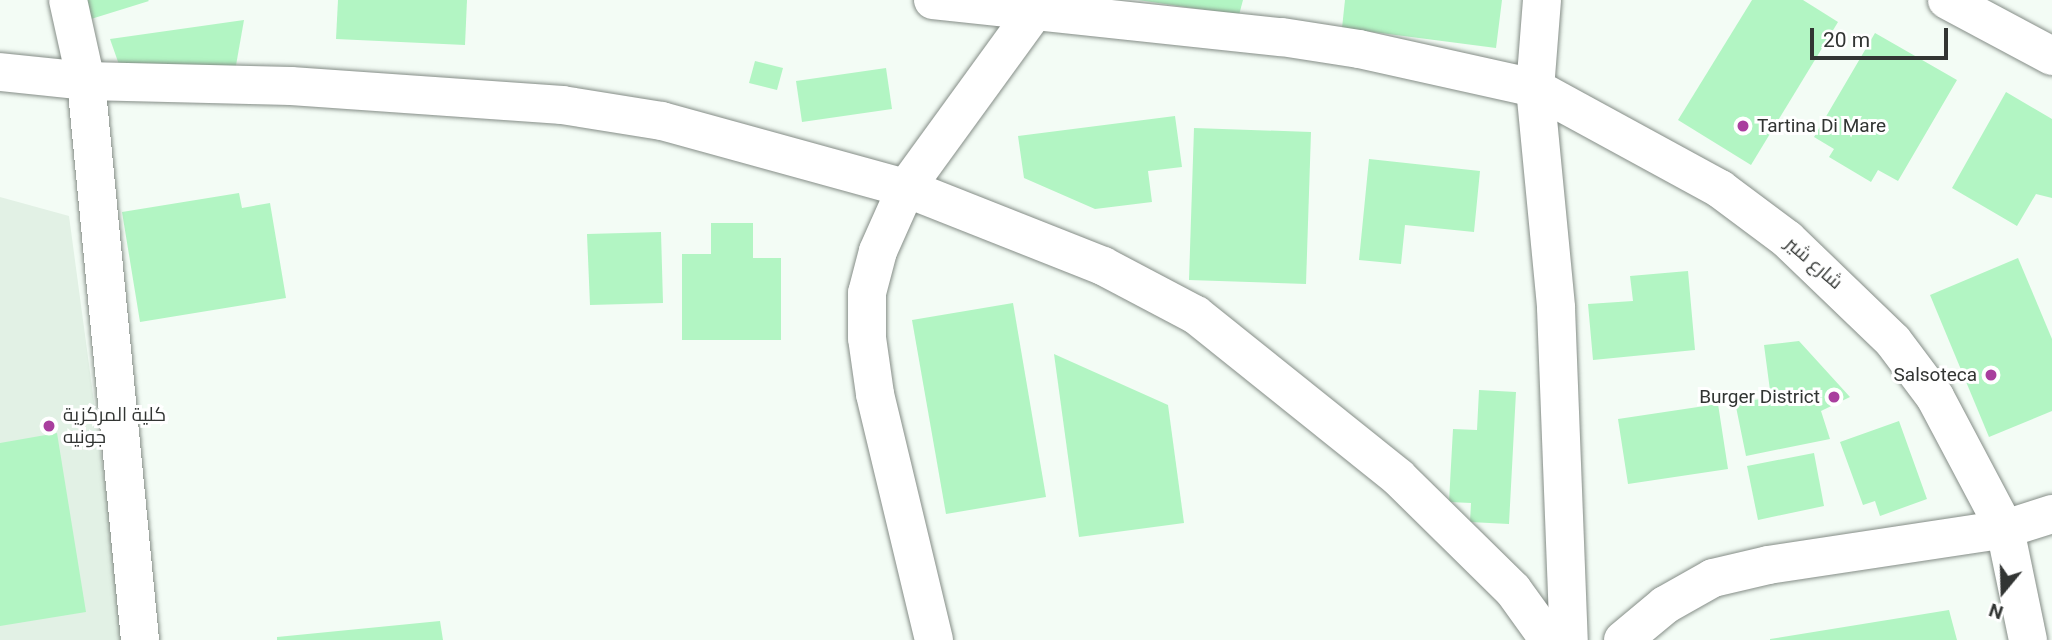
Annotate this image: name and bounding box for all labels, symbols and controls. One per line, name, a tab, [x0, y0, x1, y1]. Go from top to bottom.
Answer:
scale bar	[1814, 14, 1952, 58]
text: 20 m	[1823, 28, 1870, 52]
place label: Tartina Di Mare	[1757, 115, 1886, 137]
marker: Tartina Di Mare	[1735, 118, 1751, 134]
street label: شارع شير	[1781, 232, 1847, 294]
place label: Salsoteca	[1894, 364, 1977, 386]
marker: Salsoteca	[1983, 367, 1999, 383]
place label: Burger District	[1699, 386, 1820, 408]
marker: Burger District	[1826, 389, 1842, 405]
place label: كلية المركزية جونيه	[63, 404, 166, 448]
marker: كلية المركزية جونيه	[41, 418, 57, 434]
north arrow	[1968, 556, 2038, 626]
text: N	[1986, 598, 2006, 624]

